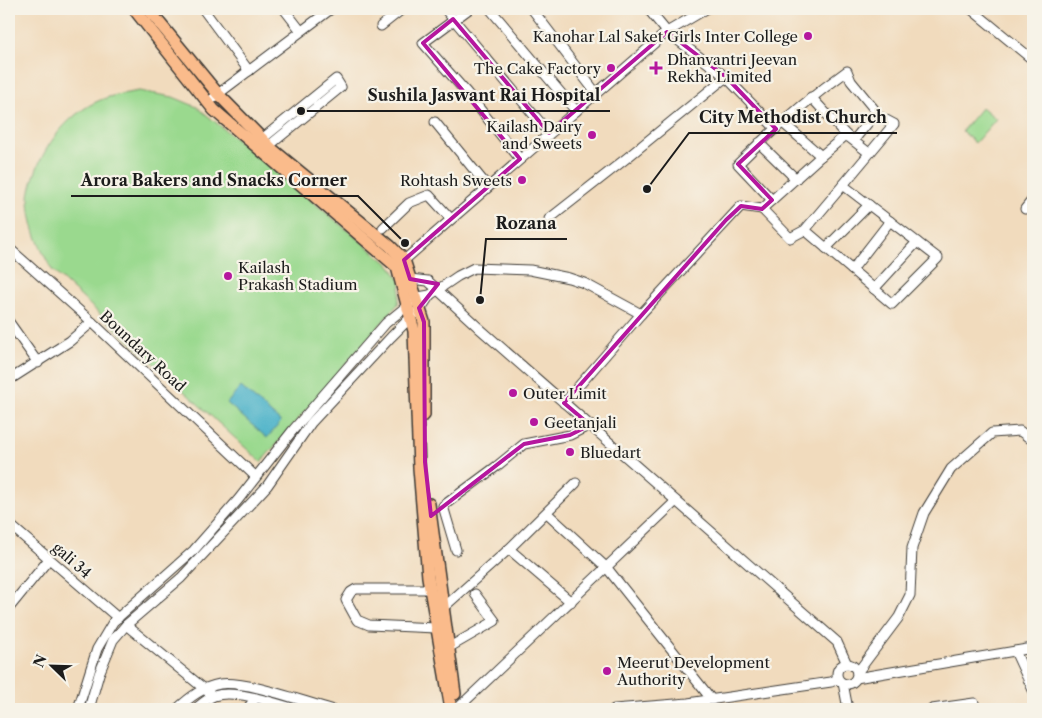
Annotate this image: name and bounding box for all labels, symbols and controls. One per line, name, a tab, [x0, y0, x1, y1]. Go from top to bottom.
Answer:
place label: Kanohar Lal Saket Girls Inter College	[533, 27, 798, 46]
marker: Kanohar Lal Saket Girls Inter College	[802, 30, 814, 42]
place label: Dhanvantri Jeevan Rekha Limited	[667, 50, 798, 86]
place label: The Cake Factory	[474, 59, 602, 78]
marker: Dhanvantri Jeevan Rekha Limited	[649, 61, 663, 75]
marker: The Cake Factory	[605, 62, 617, 74]
callout: Sushila Jaswant Rai Hospital	[357, 80, 610, 111]
text: Sushila Jaswant Rai Hospital	[368, 85, 601, 105]
callout: City Methodist Church	[689, 102, 897, 133]
text: City Methodist Church	[699, 107, 887, 127]
place label: Kailash Dairy and Sweets	[486, 117, 583, 153]
marker: Kailash Dairy and Sweets	[586, 129, 598, 141]
callout: Arora Bakers and Snacks Corner	[71, 165, 358, 196]
text: Arora Bakers and Snacks Corner	[80, 170, 347, 190]
place label: Rohtash Sweets	[400, 171, 512, 190]
marker: Rohtash Sweets	[516, 174, 528, 186]
callout: Rozana	[486, 208, 567, 239]
text: Rozana	[496, 213, 557, 233]
place label: Kailash Prakash Stadium	[238, 258, 357, 294]
marker: Kailash Prakash Stadium	[222, 270, 234, 282]
street label: Boundary Road	[96, 306, 190, 396]
place label: Outer Limit	[523, 384, 607, 403]
marker: Outer Limit	[507, 387, 519, 399]
place label: Geetanjali	[544, 413, 617, 432]
marker: Geetanjali	[528, 416, 540, 428]
place label: Bluedart	[580, 443, 642, 462]
marker: Bluedart	[564, 446, 576, 458]
street label: gali 34	[49, 538, 95, 582]
north arrow	[28, 640, 78, 690]
text: N	[29, 652, 51, 670]
place label: Meerut Development Authority	[616, 653, 770, 689]
marker: Meerut Development Authority	[601, 665, 613, 677]

